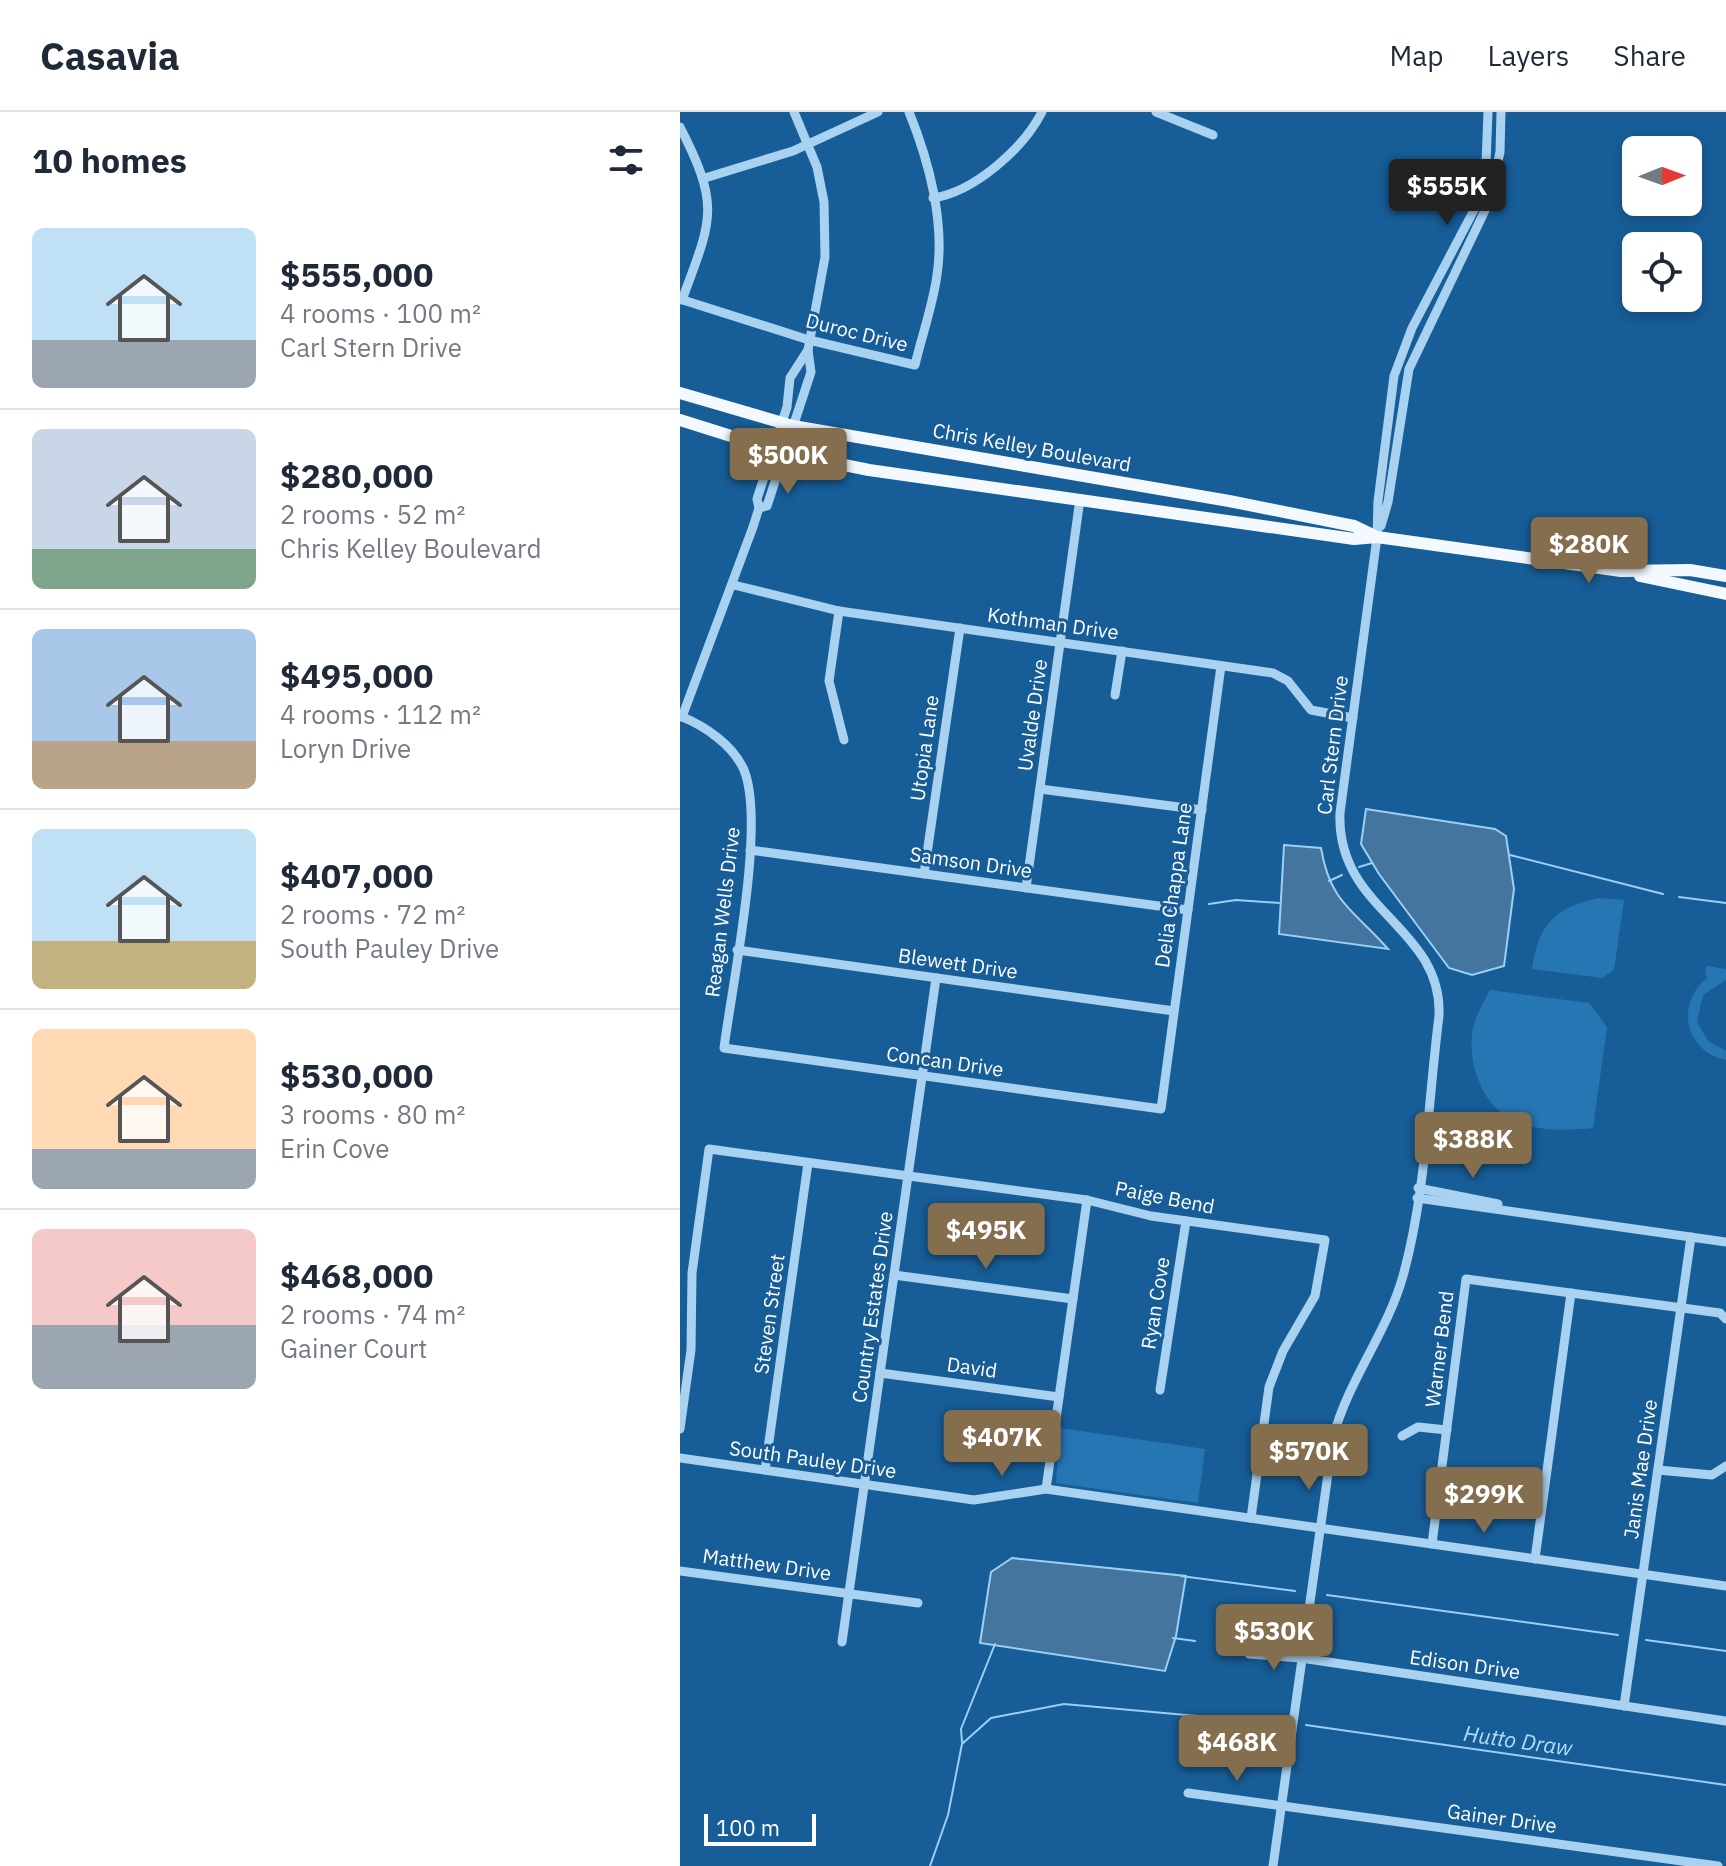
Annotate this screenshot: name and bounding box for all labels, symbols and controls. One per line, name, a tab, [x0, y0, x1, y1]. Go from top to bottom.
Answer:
text: Casavia	[40, 31, 180, 80]
text: Map	[1389, 37, 1443, 74]
text: Layers	[1487, 37, 1569, 74]
text: Share	[1613, 37, 1686, 74]
north arrow	[1622, 136, 1702, 216]
map controls	[1622, 136, 1702, 312]
text: 10 homes	[32, 138, 187, 182]
icon: filters	[604, 138, 648, 182]
pin: $555K	[1391, 159, 1503, 227]
text: $555K	[1407, 168, 1487, 202]
button: locate	[1622, 232, 1702, 312]
text: $555,000	[280, 252, 433, 296]
icon: home	[96, 260, 192, 356]
text: 4 rooms · 100 m²	[280, 296, 481, 330]
street label: Duroc Drive	[803, 306, 911, 358]
text: Carl Stern Drive	[280, 330, 462, 364]
street label: Chris Kelley Boulevard	[931, 416, 1133, 478]
pin: $500K	[732, 428, 844, 496]
text: $500K	[748, 437, 828, 471]
text: $280,000	[280, 453, 433, 497]
icon: home	[96, 461, 192, 557]
text: 2 rooms · 52 m²	[280, 497, 465, 531]
pin: $280K	[1533, 517, 1645, 585]
text: $280K	[1549, 526, 1629, 560]
text: Chris Kelley Boulevard	[280, 531, 541, 565]
street label: Kothman Drive	[986, 600, 1120, 646]
text: $495,000	[280, 653, 433, 697]
street label: Uvalde Drive	[1011, 657, 1053, 773]
icon: home	[96, 661, 192, 757]
street label: Carl Stern Drive	[1310, 674, 1354, 816]
street label: Utopia Lane	[903, 693, 945, 803]
text: 4 rooms · 112 m²	[280, 697, 481, 731]
text: Loryn Drive	[280, 731, 411, 765]
street label: Delia Chappa Lane	[1148, 801, 1198, 969]
street label: Reagan Wells Drive	[698, 825, 746, 999]
street label: Samson Drive	[908, 840, 1034, 884]
text: $407,000	[280, 853, 433, 897]
icon: home	[96, 861, 192, 957]
text: 2 rooms · 72 m²	[280, 897, 465, 931]
text: South Pauley Drive	[280, 931, 499, 965]
street label: Blewett Drive	[896, 941, 1020, 985]
street label: Concan Drive	[885, 1039, 1005, 1083]
text: $530,000	[280, 1053, 433, 1097]
icon: home	[96, 1061, 192, 1157]
text: 3 rooms · 80 m²	[280, 1097, 465, 1131]
pin: $388K	[1417, 1112, 1529, 1180]
text: $388K	[1433, 1121, 1513, 1155]
text: Erin Cove	[280, 1131, 389, 1165]
street label: Paige Bend	[1113, 1174, 1217, 1220]
pin: $495K	[930, 1203, 1042, 1271]
street label: Country Estates Drive	[845, 1209, 899, 1405]
text: $495K	[946, 1212, 1026, 1246]
street label: Steven Street	[747, 1252, 791, 1376]
text: $468,000	[280, 1253, 433, 1297]
street label: Ryan Cove	[1134, 1255, 1176, 1351]
icon: home	[96, 1261, 192, 1357]
street label: Warner Bend	[1418, 1289, 1460, 1409]
text: 2 rooms · 74 m²	[280, 1297, 465, 1331]
text: Gainer Court	[280, 1331, 427, 1365]
street label: David	[945, 1350, 999, 1384]
street label: Janis Mae Drive	[1617, 1397, 1663, 1541]
pin: $407K	[946, 1410, 1058, 1478]
text: $407K	[962, 1419, 1042, 1453]
pin: $570K	[1253, 1424, 1365, 1492]
text: $570K	[1269, 1433, 1349, 1467]
street label: South Pauley Drive	[728, 1434, 898, 1484]
pin: $299K	[1428, 1467, 1540, 1535]
text: $299K	[1444, 1476, 1524, 1510]
street label: Matthew Drive	[701, 1542, 833, 1586]
pin: $530K	[1218, 1604, 1330, 1672]
text: $530K	[1234, 1613, 1314, 1647]
street label: Edison Drive	[1408, 1643, 1522, 1685]
pin: $468K	[1181, 1715, 1293, 1783]
water label: Hutto Draw	[1462, 1718, 1575, 1762]
text: $468K	[1197, 1724, 1277, 1758]
street label: Gainer Drive	[1445, 1797, 1559, 1839]
scale bar	[704, 1810, 816, 1846]
text: 100 m	[716, 1813, 780, 1842]

